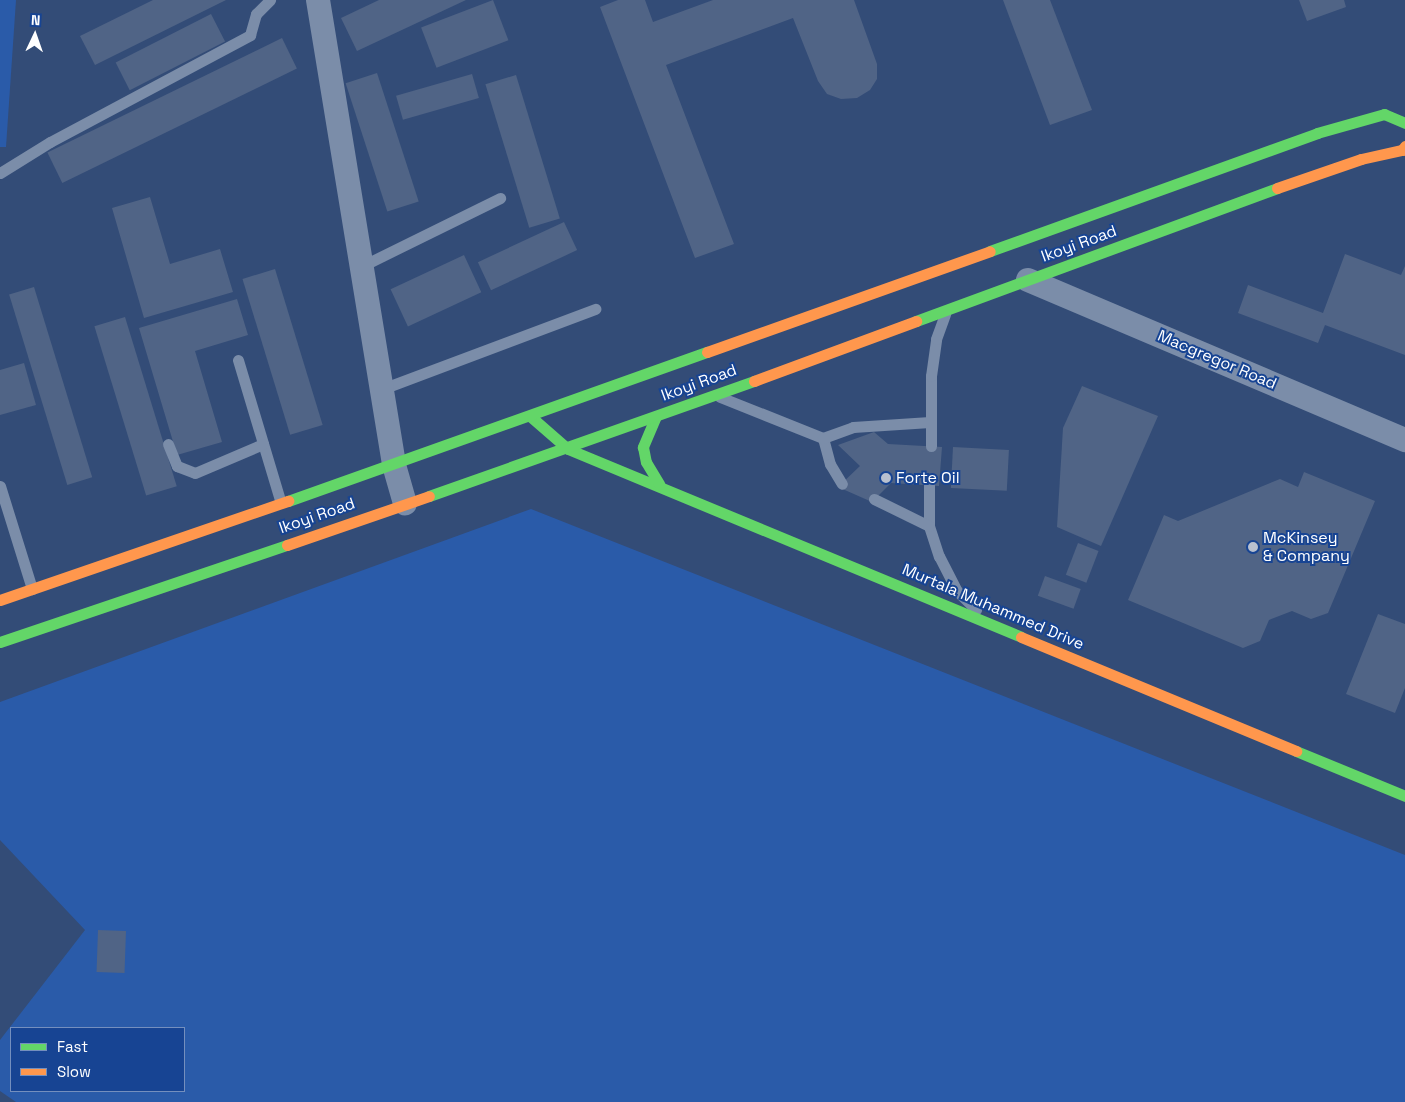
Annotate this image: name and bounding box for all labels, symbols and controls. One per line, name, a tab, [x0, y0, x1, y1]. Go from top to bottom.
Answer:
north arrow	[10, 10, 60, 60]
text: N	[31, 11, 41, 29]
street label: Ikoyi Road	[1039, 221, 1119, 267]
street label: Macgregor Road	[1155, 326, 1279, 394]
street label: Ikoyi Road	[659, 360, 739, 406]
place label: Forte Oil	[896, 468, 960, 488]
marker: Forte Oil	[880, 472, 892, 484]
street label: Ikoyi Road	[276, 494, 358, 538]
place label: McKinsey & Company	[1263, 528, 1350, 566]
marker: McKinsey & Company	[1247, 541, 1259, 553]
street label: Murtala Muhammed Drive	[899, 560, 1087, 654]
legend	[10, 1027, 185, 1092]
text: Fast	[57, 1037, 88, 1056]
text: Slow	[57, 1062, 91, 1081]

